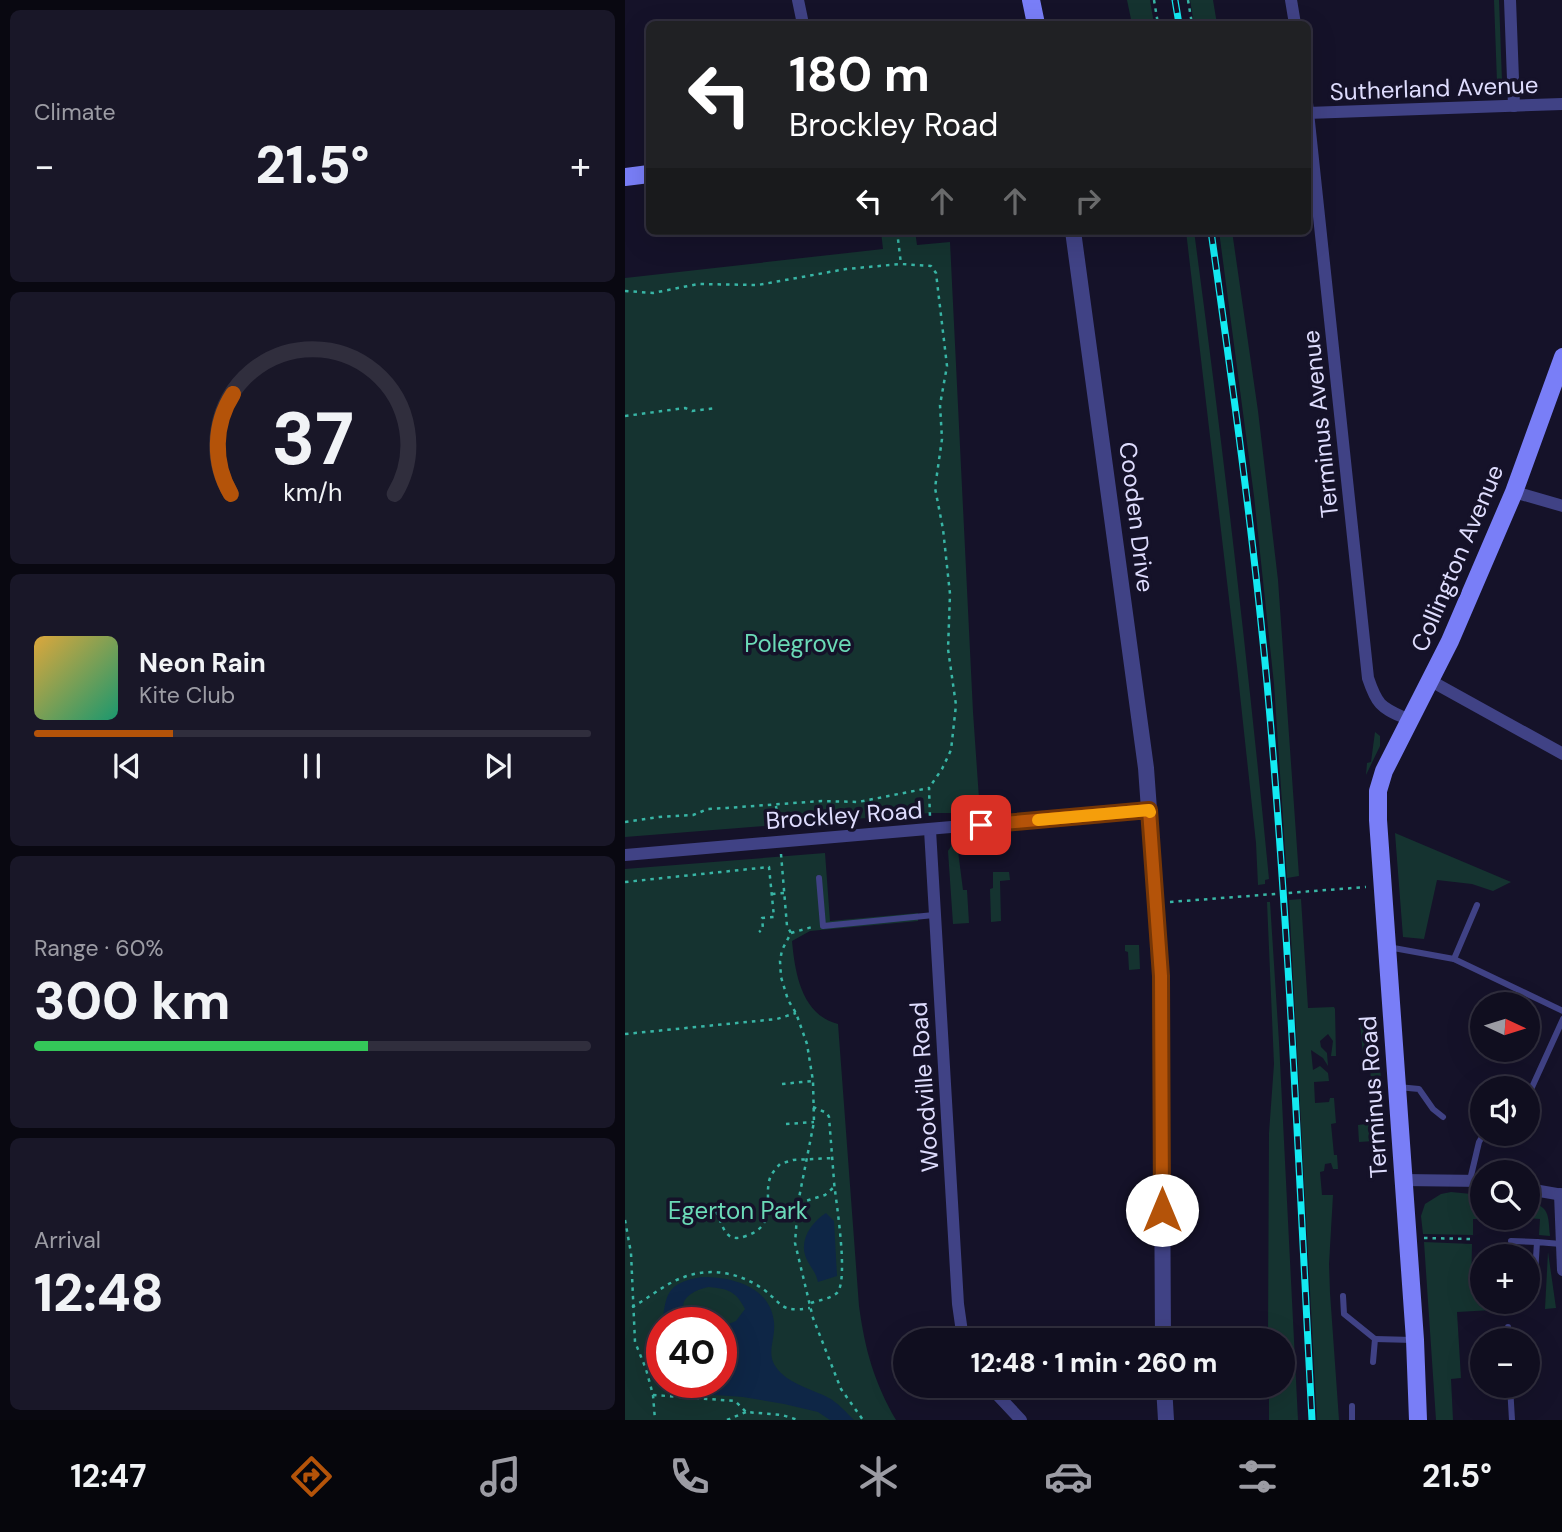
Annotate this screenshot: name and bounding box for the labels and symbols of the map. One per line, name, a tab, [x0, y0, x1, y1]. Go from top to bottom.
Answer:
street label: Sutherland Avenue	[1329, 69, 1539, 107]
street label: Terminus Avenue	[1295, 329, 1345, 519]
street label: Cooden Drive	[1112, 440, 1162, 594]
street label: Collington Avenue	[1404, 460, 1510, 656]
park label: Polegrove	[744, 628, 852, 659]
street label: Brockley Road	[765, 794, 923, 836]
pin	[951, 795, 1011, 855]
north arrow	[1470, 992, 1540, 1062]
street label: Woodville Road	[903, 1001, 945, 1173]
street label: Terminus Road	[1352, 1015, 1394, 1179]
position arrow	[1125, 1173, 1199, 1247]
park label: Egerton Park	[668, 1195, 808, 1226]
speed limit sign: 40	[646, 1307, 737, 1398]

